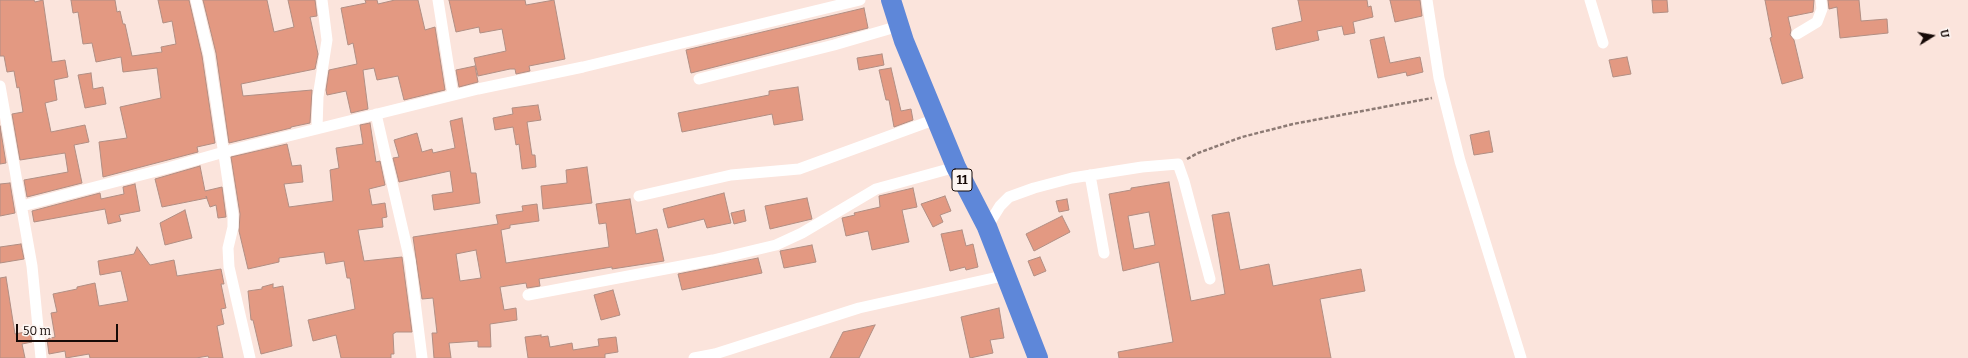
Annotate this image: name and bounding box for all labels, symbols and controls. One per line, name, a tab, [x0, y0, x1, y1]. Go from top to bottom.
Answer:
north arrow	[1912, 16, 1952, 56]
text: U	[1937, 28, 1951, 39]
road number: 11	[952, 169, 972, 191]
scale bar	[18, 316, 120, 342]
text: 50 m	[23, 324, 51, 338]

